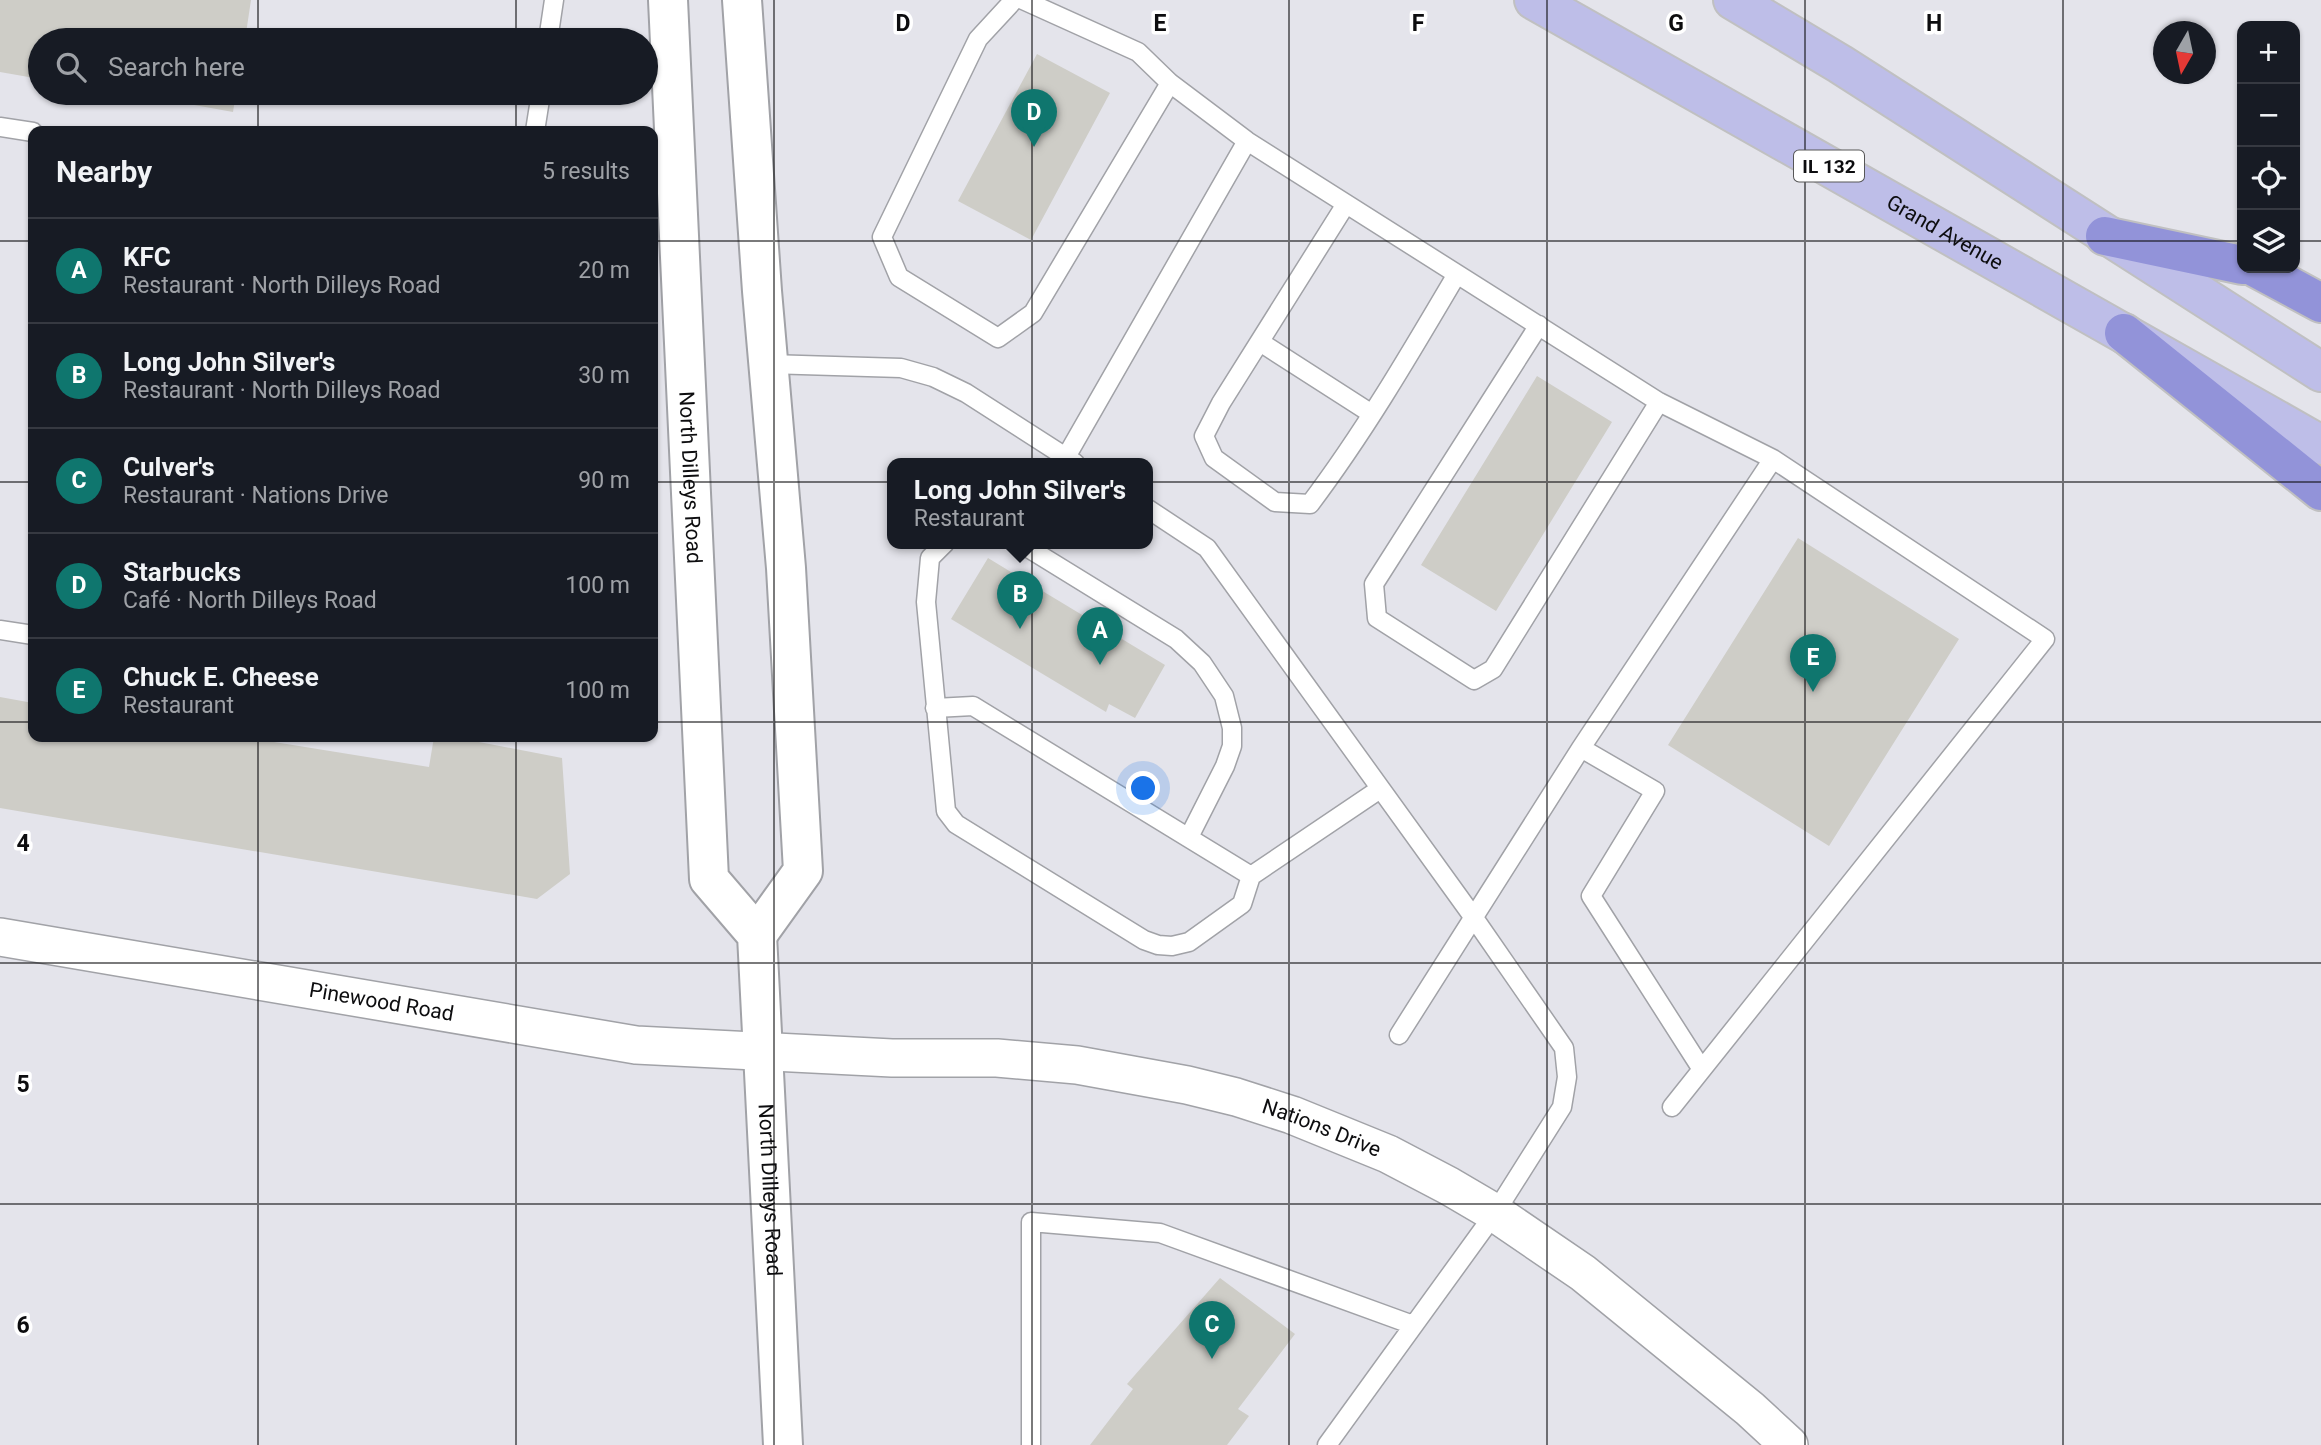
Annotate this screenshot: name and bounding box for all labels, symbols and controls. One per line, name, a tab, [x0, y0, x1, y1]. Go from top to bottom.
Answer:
text: D	[896, 10, 910, 37]
text: E	[1154, 10, 1167, 37]
text: F	[1412, 10, 1425, 37]
text: G	[1668, 10, 1684, 37]
text: H	[1926, 10, 1942, 37]
north arrow	[2153, 21, 2216, 84]
map controls	[2237, 21, 2300, 273]
button: +	[2237, 21, 2300, 84]
search box	[28, 28, 658, 105]
icon: search	[52, 48, 90, 86]
text: Search here	[108, 52, 245, 82]
button: −	[2237, 84, 2300, 147]
pin: D	[1011, 89, 1057, 147]
button: locate	[2237, 147, 2300, 210]
road number: IL 132	[1794, 150, 1864, 182]
text: Nearby	[56, 154, 152, 189]
text: 5 results	[542, 158, 630, 185]
street label: Grand Avenue	[1882, 190, 2007, 275]
button: layers	[2237, 210, 2300, 273]
text: KFC	[123, 242, 171, 272]
text: A	[71, 257, 87, 284]
text: 20 m	[578, 257, 630, 284]
text: Restaurant · North Dilleys Road	[123, 272, 440, 299]
text: Long John Silver's	[123, 347, 335, 377]
text: B	[72, 362, 86, 389]
text: 30 m	[578, 362, 630, 389]
text: Restaurant · North Dilleys Road	[123, 377, 440, 404]
street label: North Dilleys Road	[674, 391, 706, 564]
text: Culver's	[123, 452, 215, 482]
popup	[887, 458, 1153, 549]
text: C	[71, 467, 87, 494]
text: 90 m	[578, 467, 630, 494]
text: Long John Silver's	[914, 475, 1126, 505]
text: Restaurant · Nations Drive	[123, 482, 389, 509]
text: Restaurant	[914, 505, 1025, 532]
text: Starbucks	[123, 557, 241, 587]
pin: B	[997, 571, 1043, 629]
text: D	[72, 572, 86, 599]
text: 100 m	[565, 572, 630, 599]
text: Café · North Dilleys Road	[123, 587, 377, 614]
pin: A	[1077, 607, 1123, 665]
pin: E	[1790, 634, 1836, 692]
text: Chuck E. Cheese	[123, 662, 319, 692]
text: E	[73, 677, 85, 704]
text: 100 m	[565, 677, 630, 704]
text: Restaurant	[123, 692, 234, 719]
your location	[1126, 771, 1160, 805]
text: 4	[16, 830, 30, 857]
street label: Pinewood Road	[307, 978, 456, 1026]
text: 5	[16, 1071, 30, 1098]
street label: Nations Drive	[1259, 1094, 1384, 1162]
street label: North Dilleys Road	[754, 1103, 786, 1277]
pin: C	[1189, 1301, 1235, 1359]
text: 6	[16, 1312, 30, 1339]

